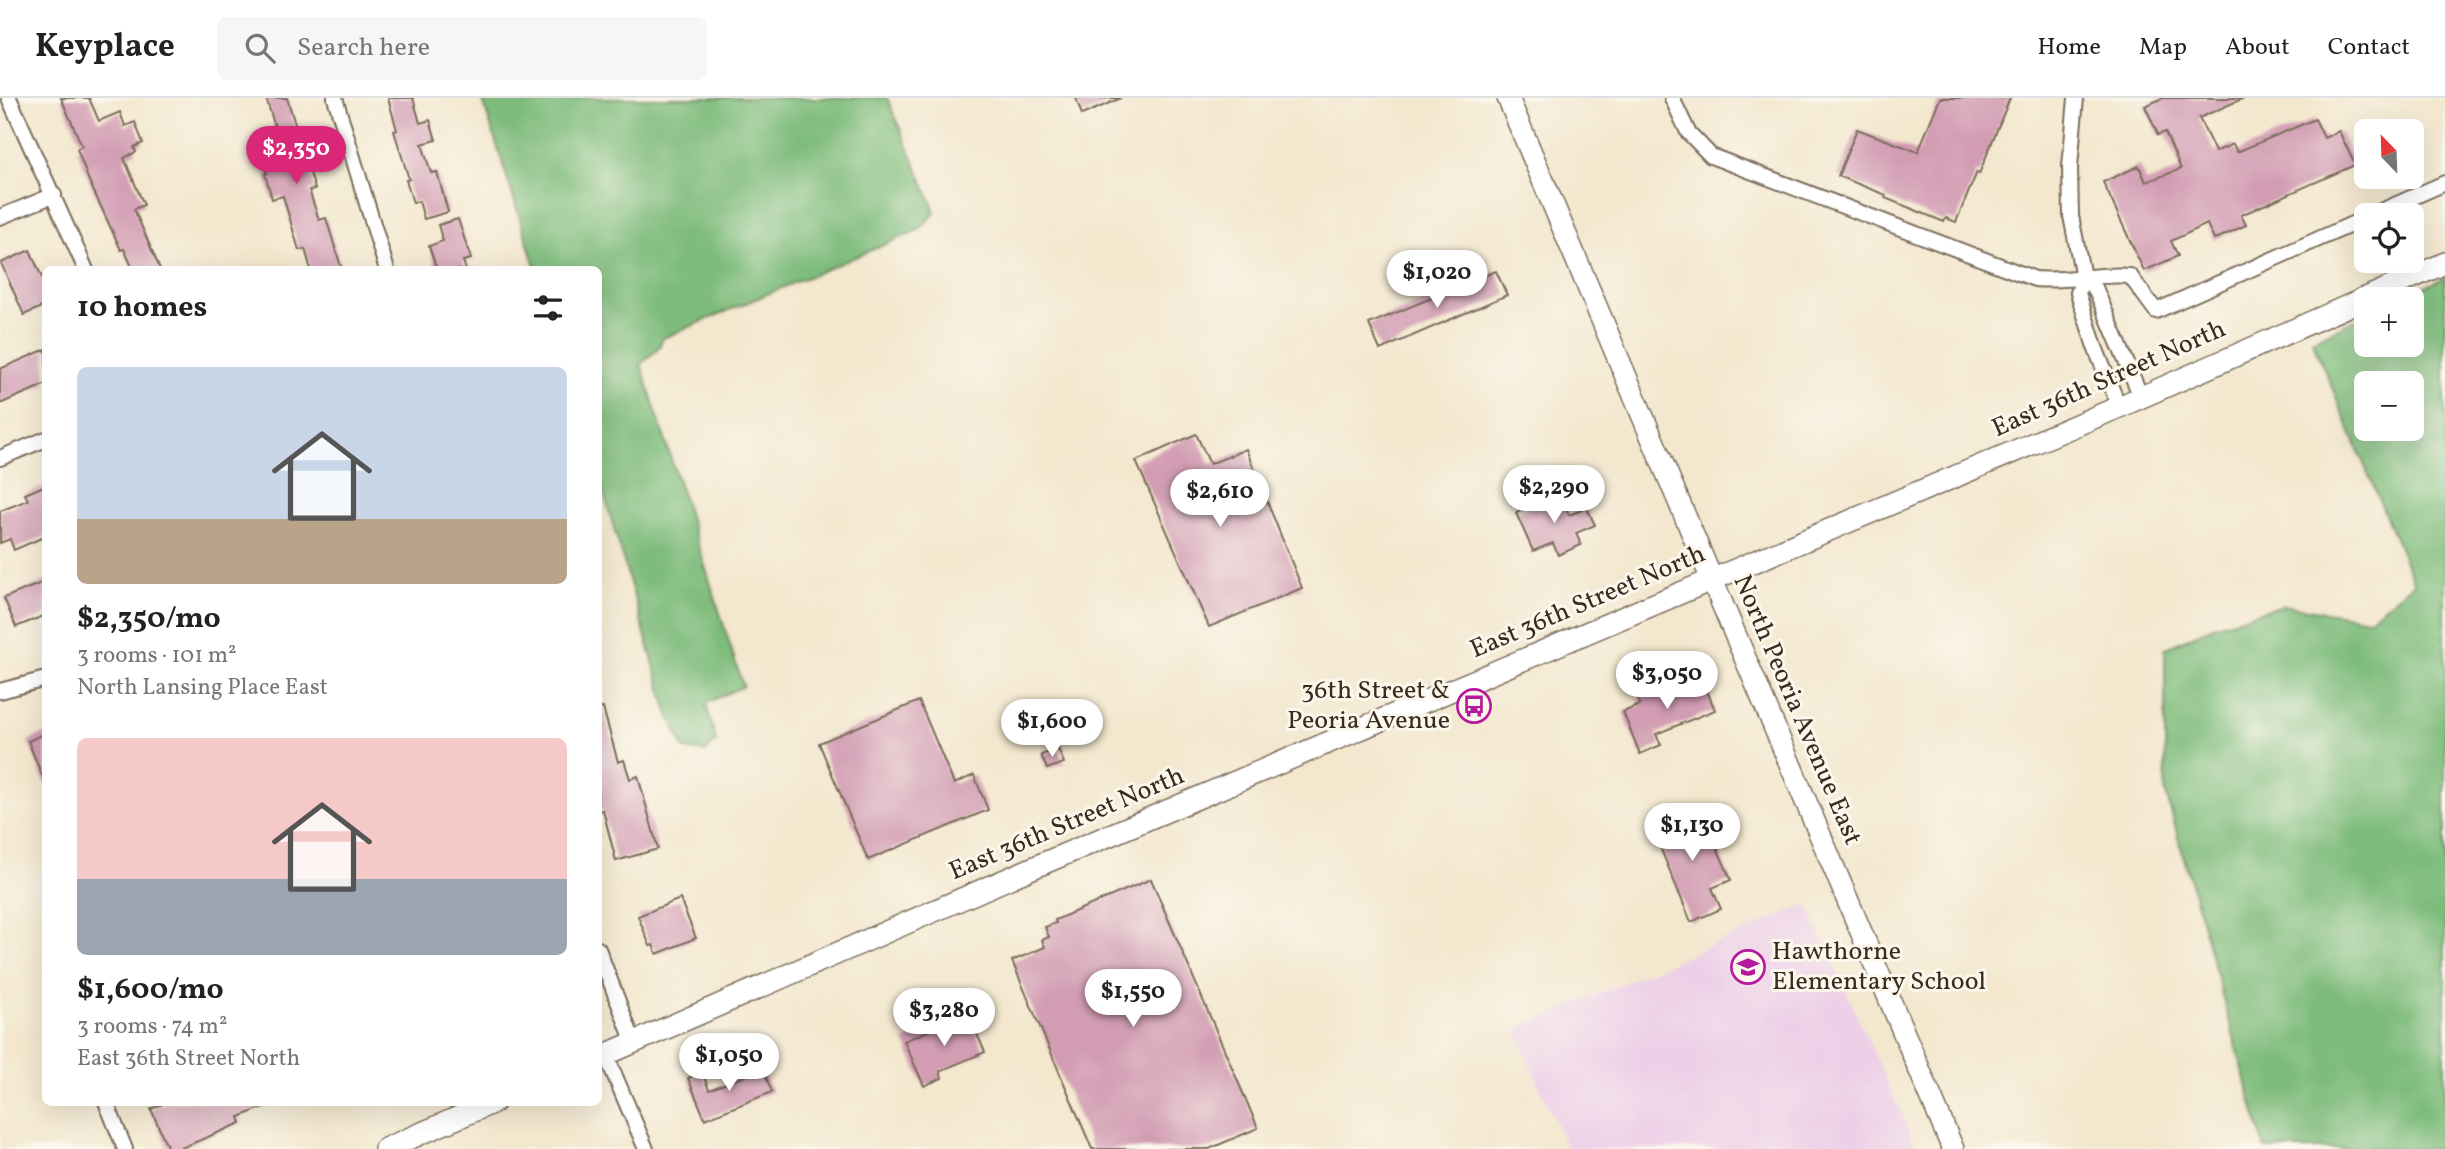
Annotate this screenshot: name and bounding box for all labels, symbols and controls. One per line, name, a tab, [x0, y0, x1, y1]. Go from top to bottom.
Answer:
search box	[217, 17, 707, 80]
text: Keyplace	[35, 25, 175, 71]
icon: search	[241, 29, 279, 67]
text: Search here	[297, 30, 430, 66]
text: Home	[2037, 31, 2101, 65]
text: Map	[2139, 31, 2187, 65]
text: About	[2225, 31, 2290, 65]
text: Contact	[2328, 31, 2410, 65]
north arrow	[2354, 119, 2424, 189]
map controls	[2354, 119, 2424, 441]
pin: $2,350	[239, 126, 353, 186]
text: $2,350	[262, 133, 330, 165]
button: locate	[2354, 203, 2424, 273]
pin: $1,020	[1380, 250, 1494, 310]
text: $1,020	[1403, 257, 1471, 289]
text: 10 homes	[77, 287, 207, 329]
button: +	[2354, 287, 2424, 357]
icon: filters	[529, 289, 567, 327]
street label: East 36th Street North	[1986, 311, 2232, 447]
button: −	[2354, 371, 2424, 441]
icon: home	[259, 413, 385, 539]
pin: $2,290	[1497, 466, 1611, 525]
pin: $2,610	[1163, 470, 1277, 529]
text: $2,290	[1519, 472, 1589, 504]
text: $2,610	[1186, 476, 1254, 508]
street label: East 36th Street North	[1465, 536, 1711, 668]
street label: North Peoria Avenue East	[1724, 569, 1870, 851]
text: $2,350/mo	[77, 598, 221, 640]
text: 3 rooms · 101 m²	[77, 640, 237, 672]
pin: $3,050	[1610, 652, 1724, 711]
text: $3,050	[1632, 658, 1702, 690]
text: North Lansing Place East	[77, 672, 328, 704]
place label: 36th Street & Peoria Avenue	[1287, 673, 1450, 739]
bus stop icon: 36th Street & Peoria Avenue	[1455, 687, 1493, 725]
pin: $1,600	[995, 700, 1109, 759]
text: $1,600	[1017, 706, 1087, 738]
street label: East 36th Street North	[944, 758, 1190, 890]
icon: home	[259, 784, 385, 910]
pin: $1,130	[1635, 804, 1749, 863]
text: $1,130	[1660, 810, 1724, 842]
place label: Hawthorne Elementary School	[1772, 934, 1986, 1000]
school or university icon: Hawthorne Elementary School	[1729, 948, 1767, 986]
text: $1,600/mo	[77, 969, 224, 1011]
pin: $1,550	[1076, 970, 1190, 1029]
text: $1,550	[1101, 976, 1165, 1008]
pin: $3,280	[887, 988, 1001, 1048]
text: $3,280	[909, 995, 979, 1027]
text: 3 rooms · 74 m²	[77, 1011, 227, 1043]
pin: $1,050	[672, 1034, 786, 1093]
text: $1,050	[695, 1040, 763, 1072]
text: East 36th Street North	[77, 1043, 300, 1075]

